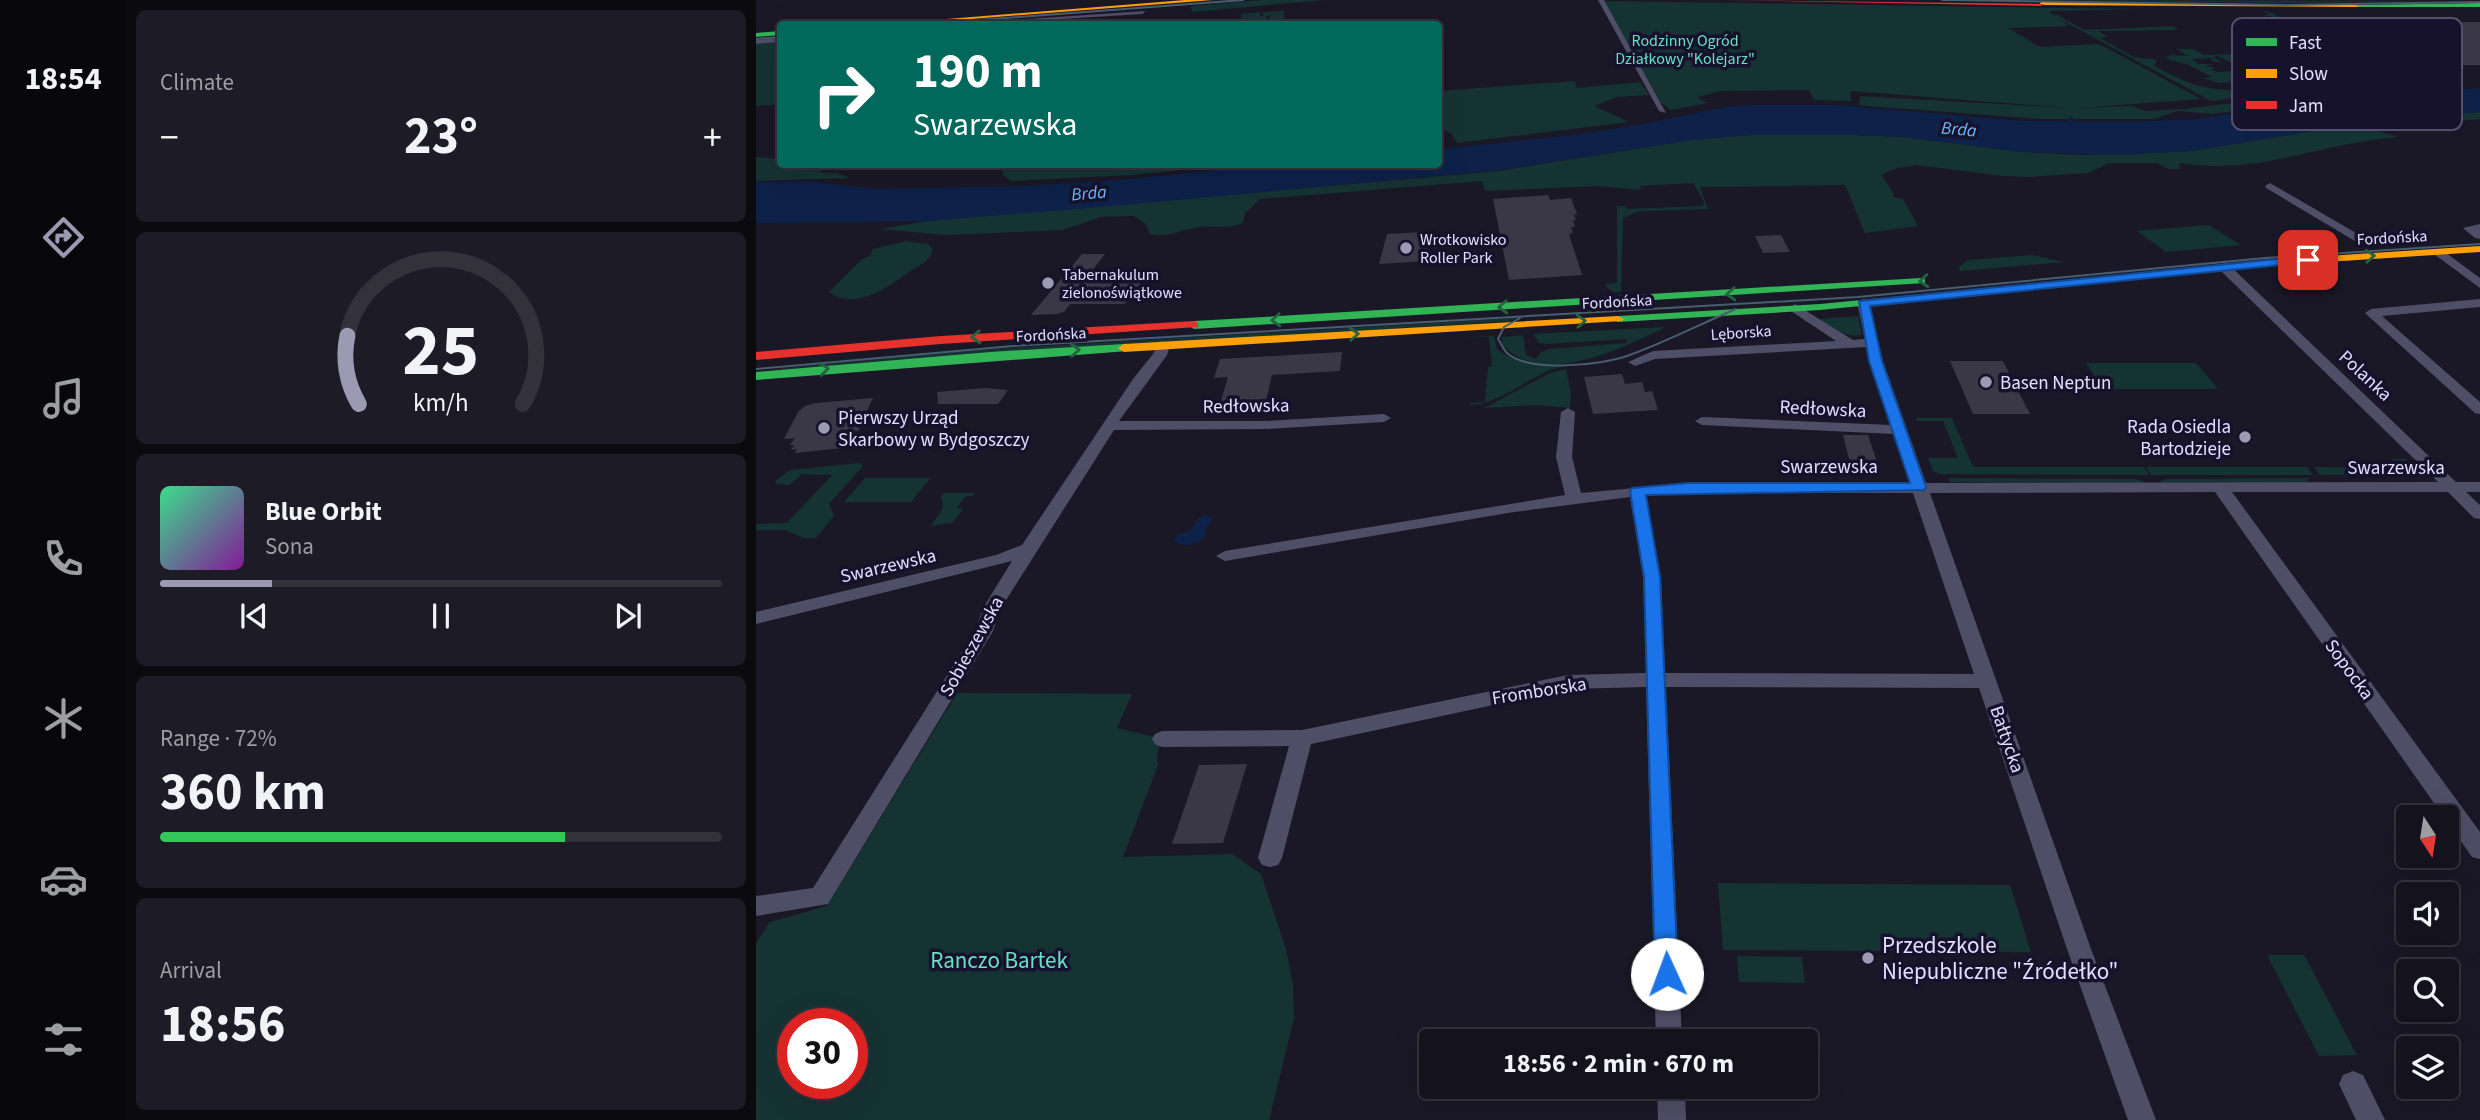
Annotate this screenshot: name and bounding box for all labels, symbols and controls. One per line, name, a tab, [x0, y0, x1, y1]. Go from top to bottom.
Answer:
legend	[2232, 18, 2462, 130]
park label: Rodzinny Ogród Działkowy "Kolejarz"	[1615, 30, 1755, 70]
text: Fast	[2289, 30, 2322, 57]
text: 190 m	[913, 37, 1042, 107]
icon: right	[798, 49, 889, 140]
text: 18:54	[24, 56, 102, 102]
text: Slow	[2289, 61, 2328, 88]
text: Climate	[160, 66, 234, 99]
text: Jam	[2289, 93, 2323, 120]
text: 23°	[404, 100, 478, 174]
text: Swarzewska	[913, 102, 1077, 148]
text: −	[160, 111, 179, 165]
text: +	[703, 111, 722, 165]
water label: Brda	[1940, 115, 1978, 144]
water label: Brda	[1070, 179, 1108, 207]
icon: directions	[39, 213, 88, 262]
street label: Fordońska	[2356, 225, 2428, 251]
place label: Wrotkowisko Roller Park	[1420, 229, 1506, 269]
pin	[2278, 230, 2338, 290]
marker: Wrotkowisko Roller Park	[1398, 240, 1414, 256]
icon: arrive	[2289, 241, 2327, 279]
one-way arrow	[2365, 249, 2376, 264]
place label: Tabernakulum zielonoświątkowe	[1062, 264, 1182, 304]
one-way arrow	[1918, 273, 1929, 288]
marker: Tabernakulum zielonoświątkowe	[1040, 275, 1056, 291]
one-way arrow	[1725, 287, 1736, 302]
street label: Fordońska	[1581, 289, 1653, 315]
text: 25	[403, 299, 479, 403]
one-way arrow	[1498, 299, 1509, 314]
one-way arrow	[1270, 312, 1281, 327]
one-way arrow	[1576, 313, 1587, 328]
street label: Lęborska	[1710, 320, 1772, 346]
street label: Fordońska	[1015, 322, 1087, 348]
one-way arrow	[1349, 326, 1360, 341]
one-way arrow	[970, 330, 981, 345]
one-way arrow	[1070, 343, 1081, 358]
street label: Polanka	[2332, 344, 2398, 408]
one-way arrow	[819, 362, 830, 377]
place label: Basen Neptun	[2000, 370, 2111, 397]
icon: music	[39, 374, 88, 423]
marker: Basen Neptun	[1978, 374, 1994, 390]
text: km/h	[413, 385, 469, 421]
street label: Redłowska	[1202, 392, 1290, 421]
street label: Redłowska	[1779, 394, 1867, 425]
place label: Pierwszy Urząd Skarbowy w Bydgoszczy	[838, 405, 1029, 454]
place label: Rada Osiedla Bartodzieje	[2127, 414, 2231, 463]
marker: Pierwszy Urząd Skarbowy w Bydgoszczy	[816, 420, 832, 436]
marker: Rada Osiedla Bartodzieje	[2237, 429, 2253, 445]
street label: Swarzewska	[1780, 454, 1878, 481]
street label: Swarzewska	[2347, 455, 2445, 482]
text: Blue Orbit	[265, 493, 382, 530]
text: Sona	[265, 530, 314, 563]
icon: phone	[39, 534, 88, 583]
street label: Swarzewska	[838, 542, 939, 591]
street label: Sobieszewska	[934, 592, 1011, 702]
icon: previous	[235, 597, 273, 635]
icon: pause	[422, 597, 460, 635]
icon: next	[609, 597, 647, 635]
street label: Sopocka	[2318, 634, 2380, 706]
street label: Fromborska	[1490, 671, 1589, 712]
icon: climate	[39, 694, 88, 743]
street label: Bałtycka	[1983, 702, 2031, 777]
text: Range · 72%	[160, 722, 277, 755]
text: 360 km	[160, 756, 326, 830]
north arrow	[2396, 805, 2459, 868]
map controls	[2396, 805, 2459, 1099]
icon: car	[39, 855, 88, 904]
button: sound	[2396, 882, 2459, 945]
place label: Przedszkole Niepubliczne "Źródełko"	[1882, 929, 2118, 988]
position arrow	[1630, 937, 1704, 1011]
park label: Ranczo Bartek	[930, 944, 1068, 977]
marker: Przedszkole Niepubliczne "Źródełko"	[1860, 950, 1876, 966]
text: Arrival	[160, 954, 222, 987]
button: search	[2396, 959, 2459, 1022]
text: 18:56	[160, 988, 285, 1062]
speed limit sign: 30	[777, 1008, 868, 1099]
icon: filters	[39, 1015, 88, 1064]
button: layers	[2396, 1036, 2459, 1099]
text: 18:56 · 2 min · 670 m	[1503, 1045, 1734, 1082]

